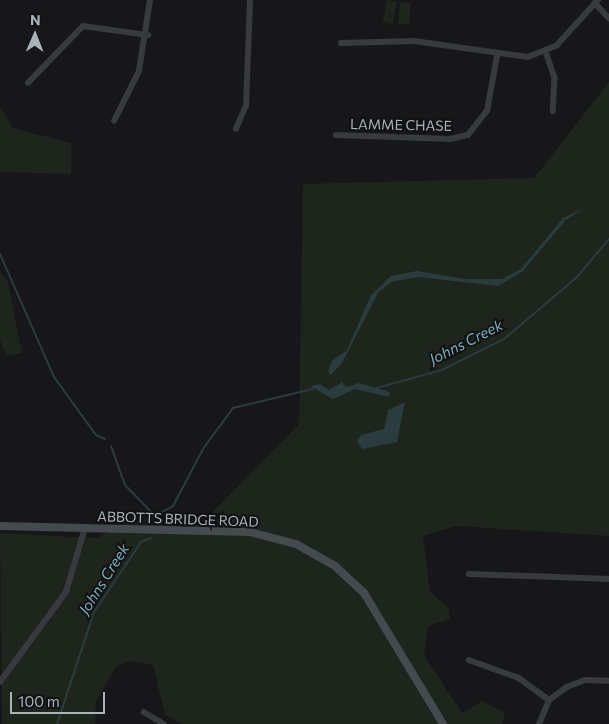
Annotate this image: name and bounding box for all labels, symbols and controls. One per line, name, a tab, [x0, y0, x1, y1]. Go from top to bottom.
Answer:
north arrow	[10, 10, 60, 60]
text: N	[30, 11, 41, 28]
street label: LAMME CHASE	[350, 116, 452, 134]
water label: Johns Creek	[426, 316, 506, 368]
street label: ABBOTTS BRIDGE ROAD	[97, 508, 259, 530]
water label: Johns Creek	[75, 540, 133, 618]
scale bar	[12, 682, 108, 714]
text: 100 m	[18, 692, 60, 710]

